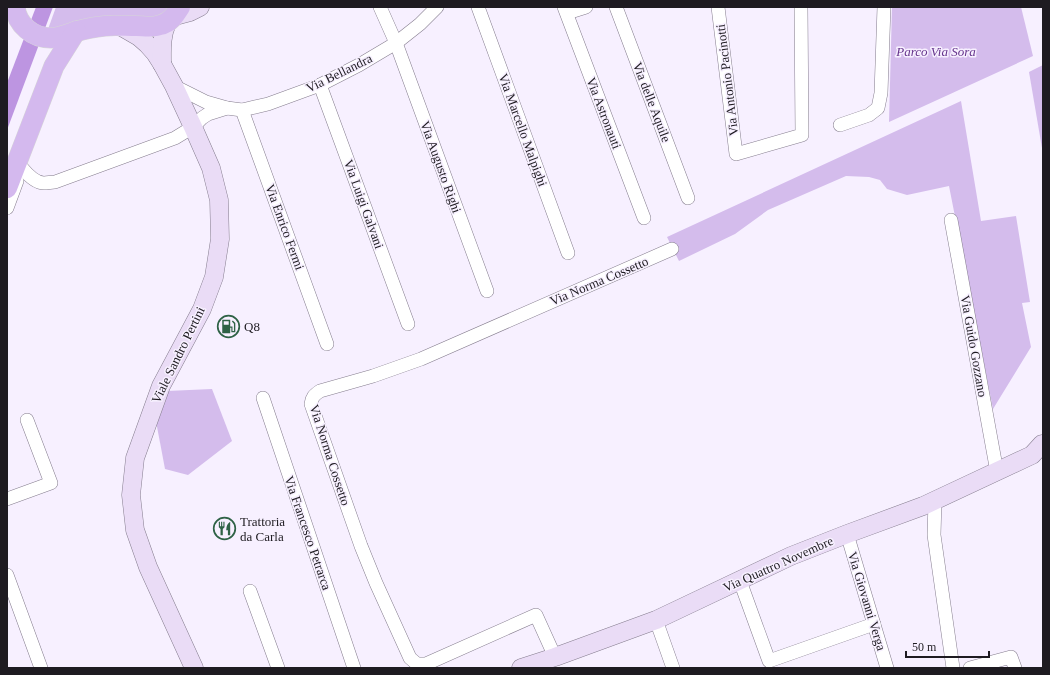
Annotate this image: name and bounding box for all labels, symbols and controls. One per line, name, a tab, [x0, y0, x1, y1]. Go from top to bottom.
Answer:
street label: Via Antonio Pacinotti	[713, 23, 741, 137]
park label: Parco Via Sora	[895, 44, 976, 59]
street label: Via Bellandra	[303, 50, 375, 95]
street label: Via delle Aquile	[630, 60, 674, 144]
street label: Via Marcello Malpighi	[496, 71, 551, 189]
street label: Via Astronauti	[583, 75, 625, 151]
street label: Via Augusto Righi	[417, 119, 465, 215]
street label: Via Luigi Galvani	[341, 157, 387, 251]
street label: Via Enrico Fermi	[263, 182, 308, 272]
street label: Via Norma Cossetto	[548, 254, 650, 308]
street label: Via Guido Gozzano	[958, 294, 990, 398]
street label: Viale Sandro Pertini	[148, 304, 208, 406]
fuel station icon: Q8	[215, 313, 241, 339]
place label: Q8	[244, 319, 260, 334]
street label: Via Norma Cossetto	[307, 403, 353, 507]
street label: Via Francesco Petrarca	[281, 474, 335, 592]
place label: Trattoria da Carla	[240, 514, 285, 544]
restaurant icon: Trattoria da Carla	[212, 515, 238, 541]
street label: Via Quattro Novembre	[721, 533, 836, 595]
street label: Via Giovanni Verga	[845, 550, 889, 653]
scale bar	[906, 633, 989, 659]
text: 50 m	[912, 640, 937, 654]

